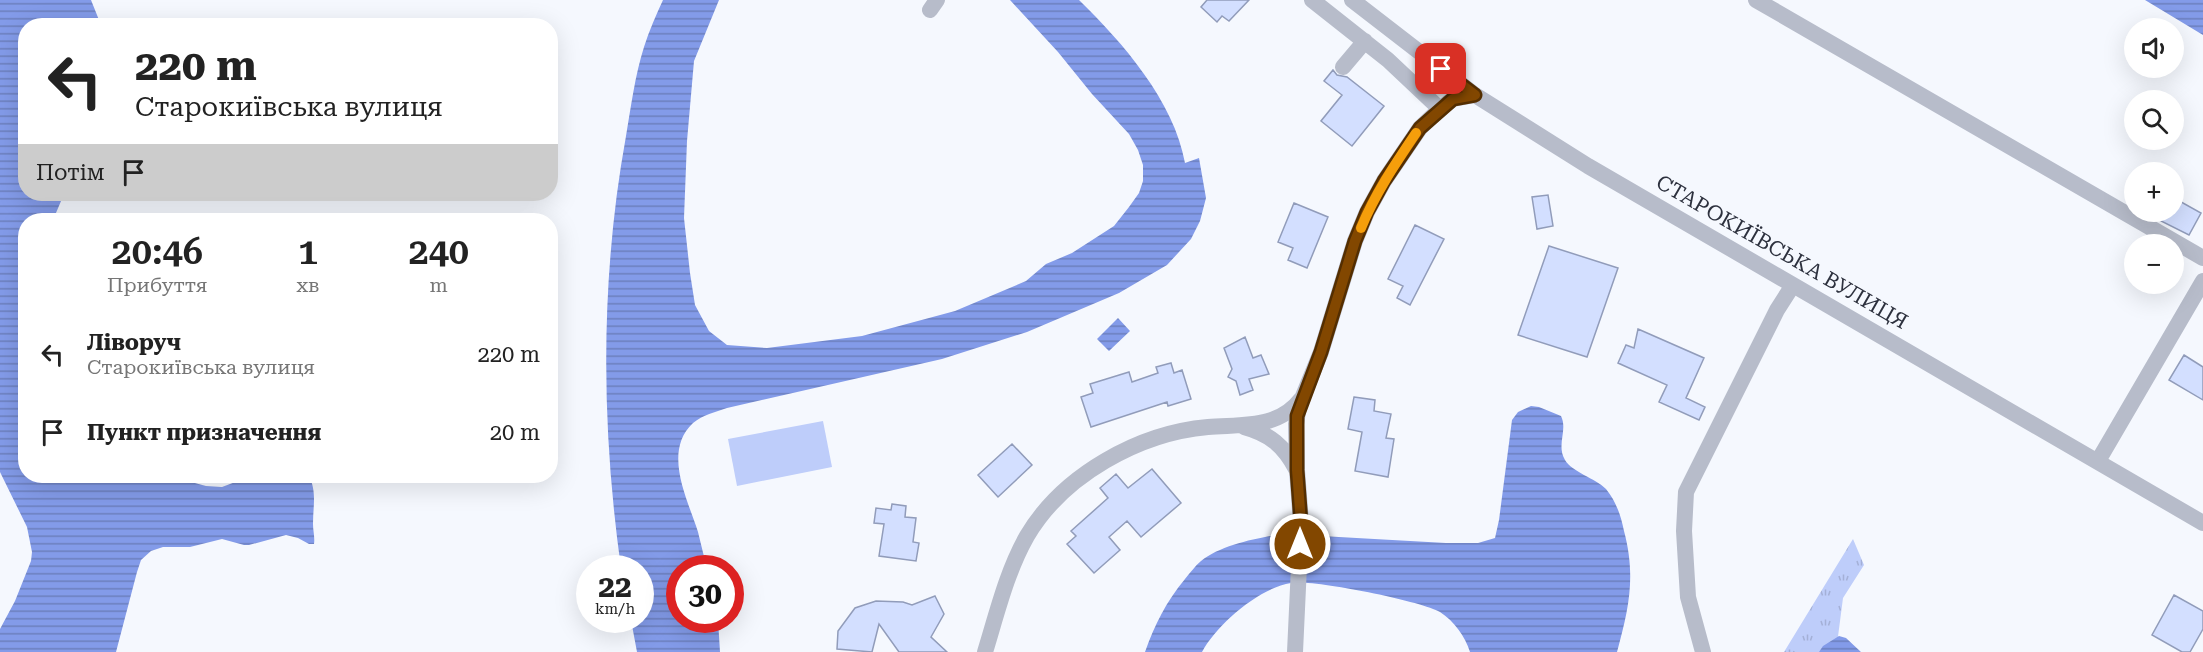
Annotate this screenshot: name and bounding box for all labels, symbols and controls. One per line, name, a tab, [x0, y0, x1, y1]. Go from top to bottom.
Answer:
map controls	[2124, 18, 2184, 294]
button: sound	[2124, 18, 2184, 78]
text: 220 m	[135, 41, 257, 90]
icon: left	[36, 42, 114, 120]
pin	[1415, 43, 1466, 94]
icon: arrive	[1424, 52, 1457, 85]
button: search	[2124, 90, 2184, 150]
text: Старокиївська вулиця	[135, 91, 443, 123]
icon: arrive	[117, 156, 150, 189]
text: Потім	[36, 160, 105, 185]
button: +	[2124, 162, 2184, 222]
street label: СТАРОКИЇВСЬКА ВУЛИЦЯ	[1652, 170, 1912, 334]
text: 20:46	[112, 231, 203, 273]
text: 1	[298, 231, 318, 273]
text: 240	[408, 231, 469, 273]
button: −	[2124, 234, 2184, 294]
text: Прибуття	[107, 273, 208, 297]
text: хв	[297, 273, 320, 297]
text: m	[430, 273, 448, 297]
text: Ліворуч	[87, 330, 181, 355]
icon: left	[36, 338, 69, 371]
text: 220 m	[477, 342, 540, 367]
text: Старокиївська вулиця	[87, 355, 315, 379]
icon: arrive	[36, 416, 69, 449]
text: Пункт призначення	[87, 420, 321, 445]
text: 20 m	[490, 420, 540, 445]
position arrow	[1268, 512, 1332, 576]
speed limit sign: 30	[666, 555, 744, 633]
text: 22	[598, 569, 632, 604]
text: km/h	[595, 600, 635, 618]

